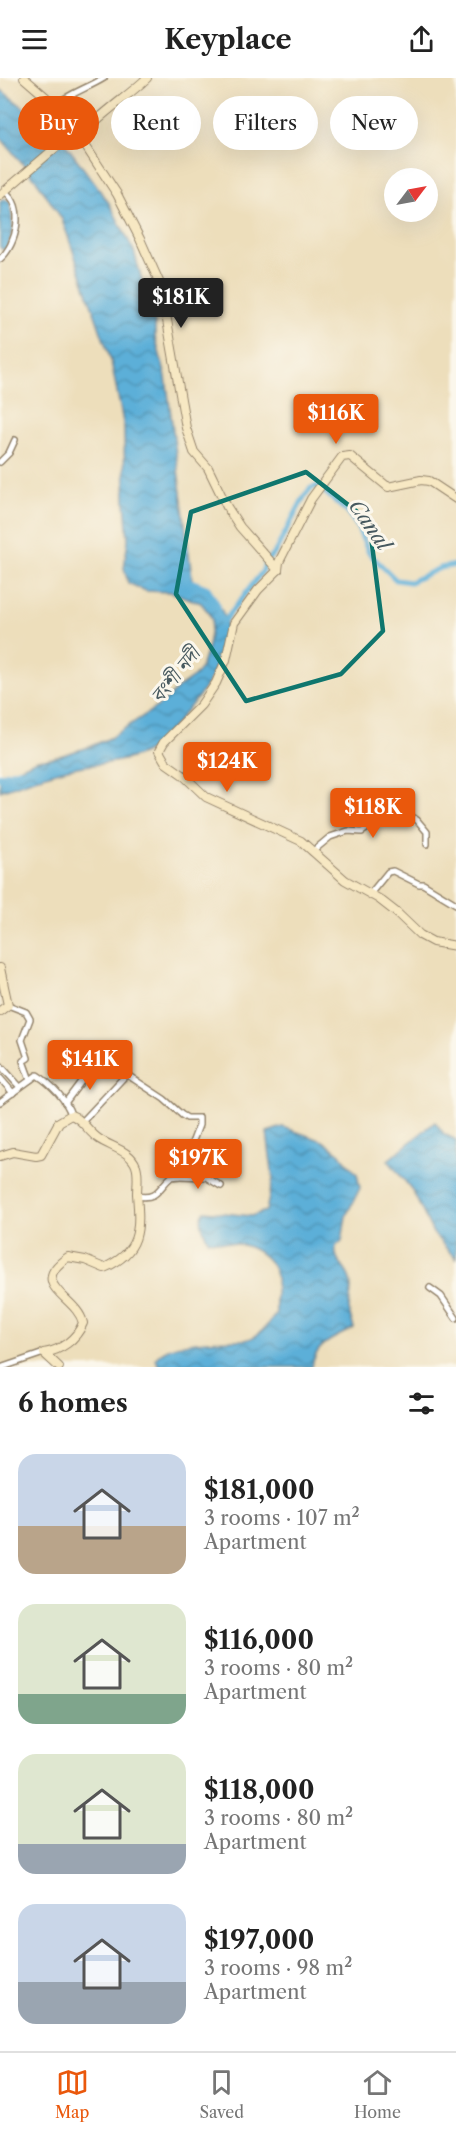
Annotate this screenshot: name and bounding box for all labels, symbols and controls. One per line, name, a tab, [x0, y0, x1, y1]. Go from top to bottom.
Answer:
icon: menu	[18, 23, 51, 56]
text: Keyplace	[164, 23, 292, 56]
icon: share	[405, 23, 438, 56]
chip: Buy	[18, 96, 99, 150]
chip: Rent	[111, 96, 201, 150]
chip: Filters	[213, 96, 318, 150]
chip: New	[330, 96, 418, 150]
north arrow	[384, 168, 438, 222]
map controls	[384, 168, 438, 222]
pin: $181K	[139, 278, 223, 329]
text: $181K	[152, 285, 210, 309]
pin: $116K	[294, 394, 378, 445]
text: $116K	[307, 401, 365, 425]
water label: Canal	[344, 495, 398, 557]
water label: বংশী নদী	[145, 641, 206, 708]
pin: $124K	[185, 742, 269, 793]
text: $124K	[197, 749, 257, 773]
pin: $118K	[331, 788, 415, 839]
text: $118K	[344, 795, 402, 819]
pin: $141K	[48, 1040, 132, 1091]
text: $141K	[62, 1047, 119, 1071]
pin: $197K	[156, 1139, 240, 1190]
text: $197K	[169, 1146, 227, 1170]
text: 6 homes	[18, 1387, 128, 1419]
icon: filters	[405, 1387, 438, 1420]
text: $181,000	[204, 1474, 314, 1506]
icon: home	[66, 1478, 138, 1550]
text: 3 rooms · 107 m²	[204, 1506, 360, 1530]
text: Apartment	[204, 1530, 307, 1554]
text: $116,000	[204, 1624, 314, 1656]
icon: home	[66, 1628, 138, 1700]
text: 3 rooms · 80 m²	[204, 1656, 353, 1680]
text: Apartment	[204, 1680, 307, 1704]
text: $118,000	[204, 1774, 314, 1806]
icon: home	[66, 1778, 138, 1850]
text: 3 rooms · 80 m²	[204, 1806, 353, 1830]
text: Apartment	[204, 1830, 307, 1854]
text: $197,000	[204, 1924, 314, 1956]
icon: home	[66, 1928, 138, 2000]
text: 3 rooms · 98 m²	[204, 1956, 352, 1980]
text: Apartment	[204, 1980, 307, 2004]
tab: Map	[55, 2066, 89, 2122]
tab: Saved	[199, 2066, 244, 2122]
tab: Home	[354, 2066, 401, 2122]

